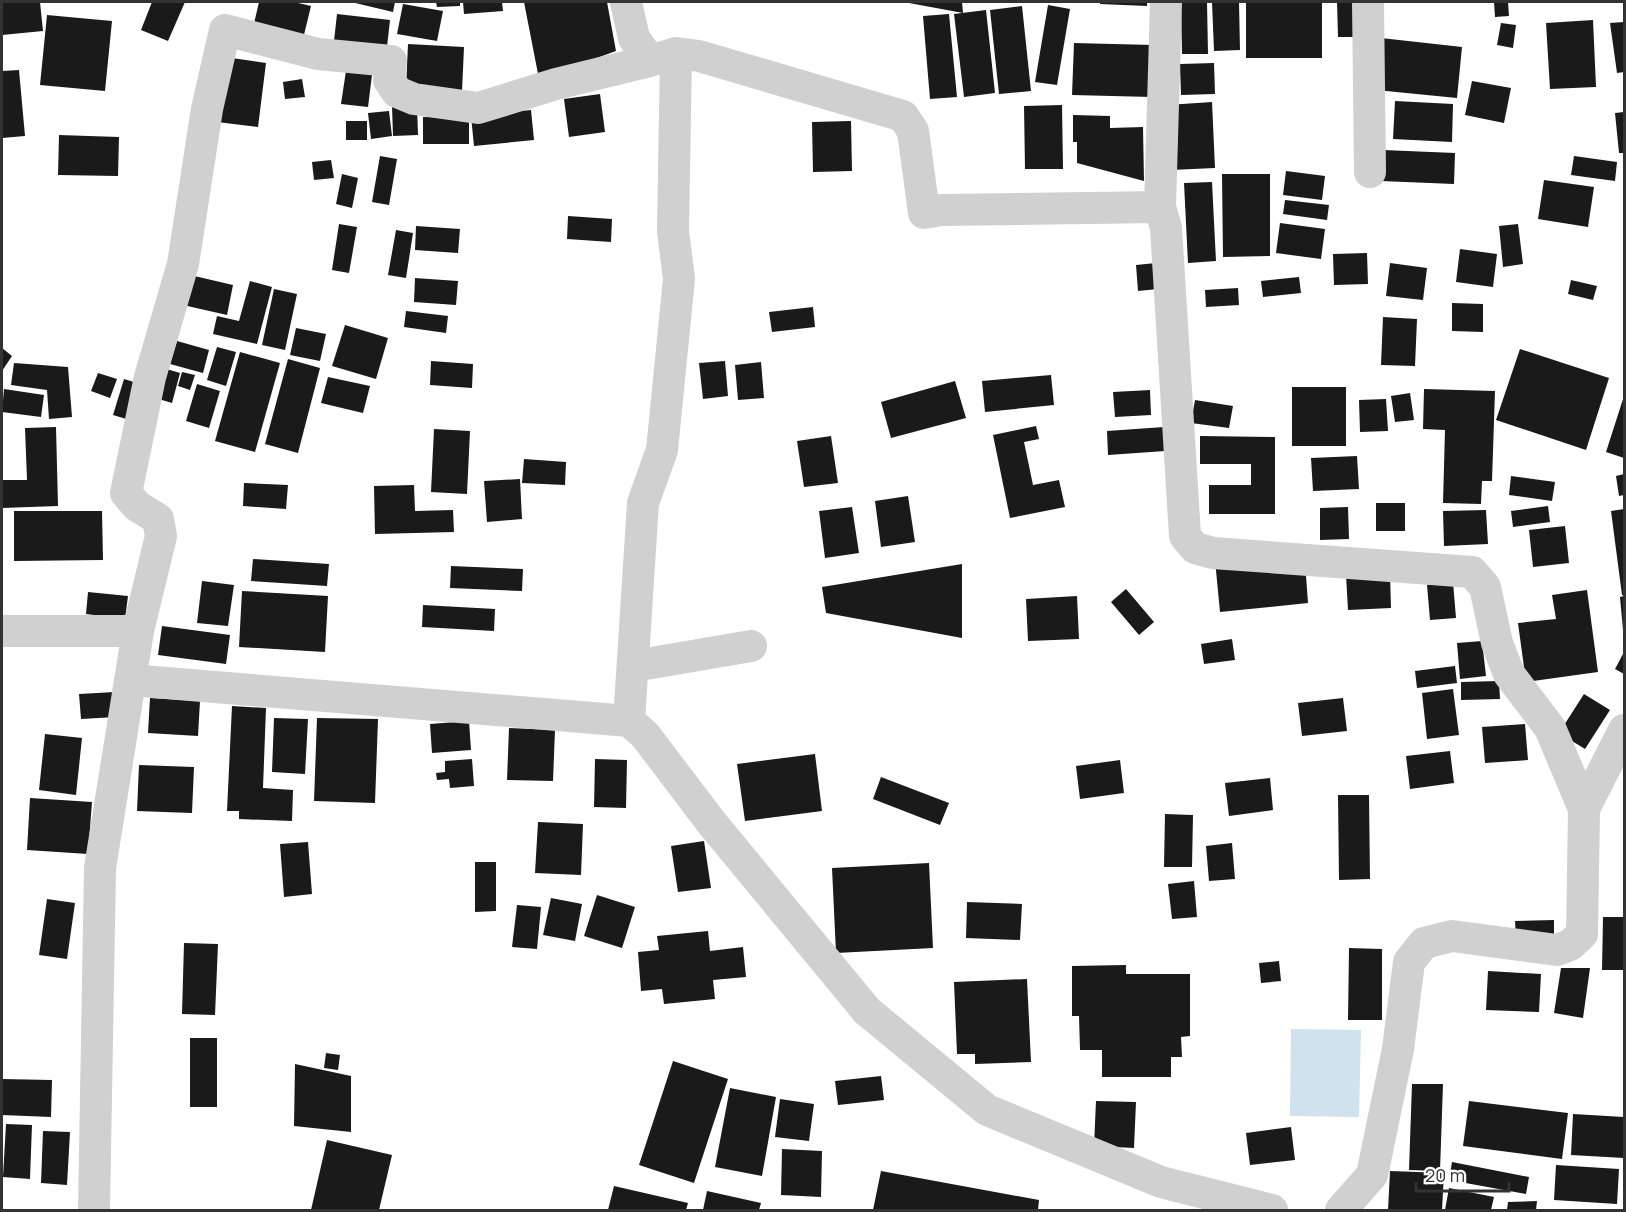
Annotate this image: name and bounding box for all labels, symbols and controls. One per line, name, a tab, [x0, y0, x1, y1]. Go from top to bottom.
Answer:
scale bar	[1416, 1155, 1509, 1193]
text: 20 m	[1425, 1163, 1465, 1187]

